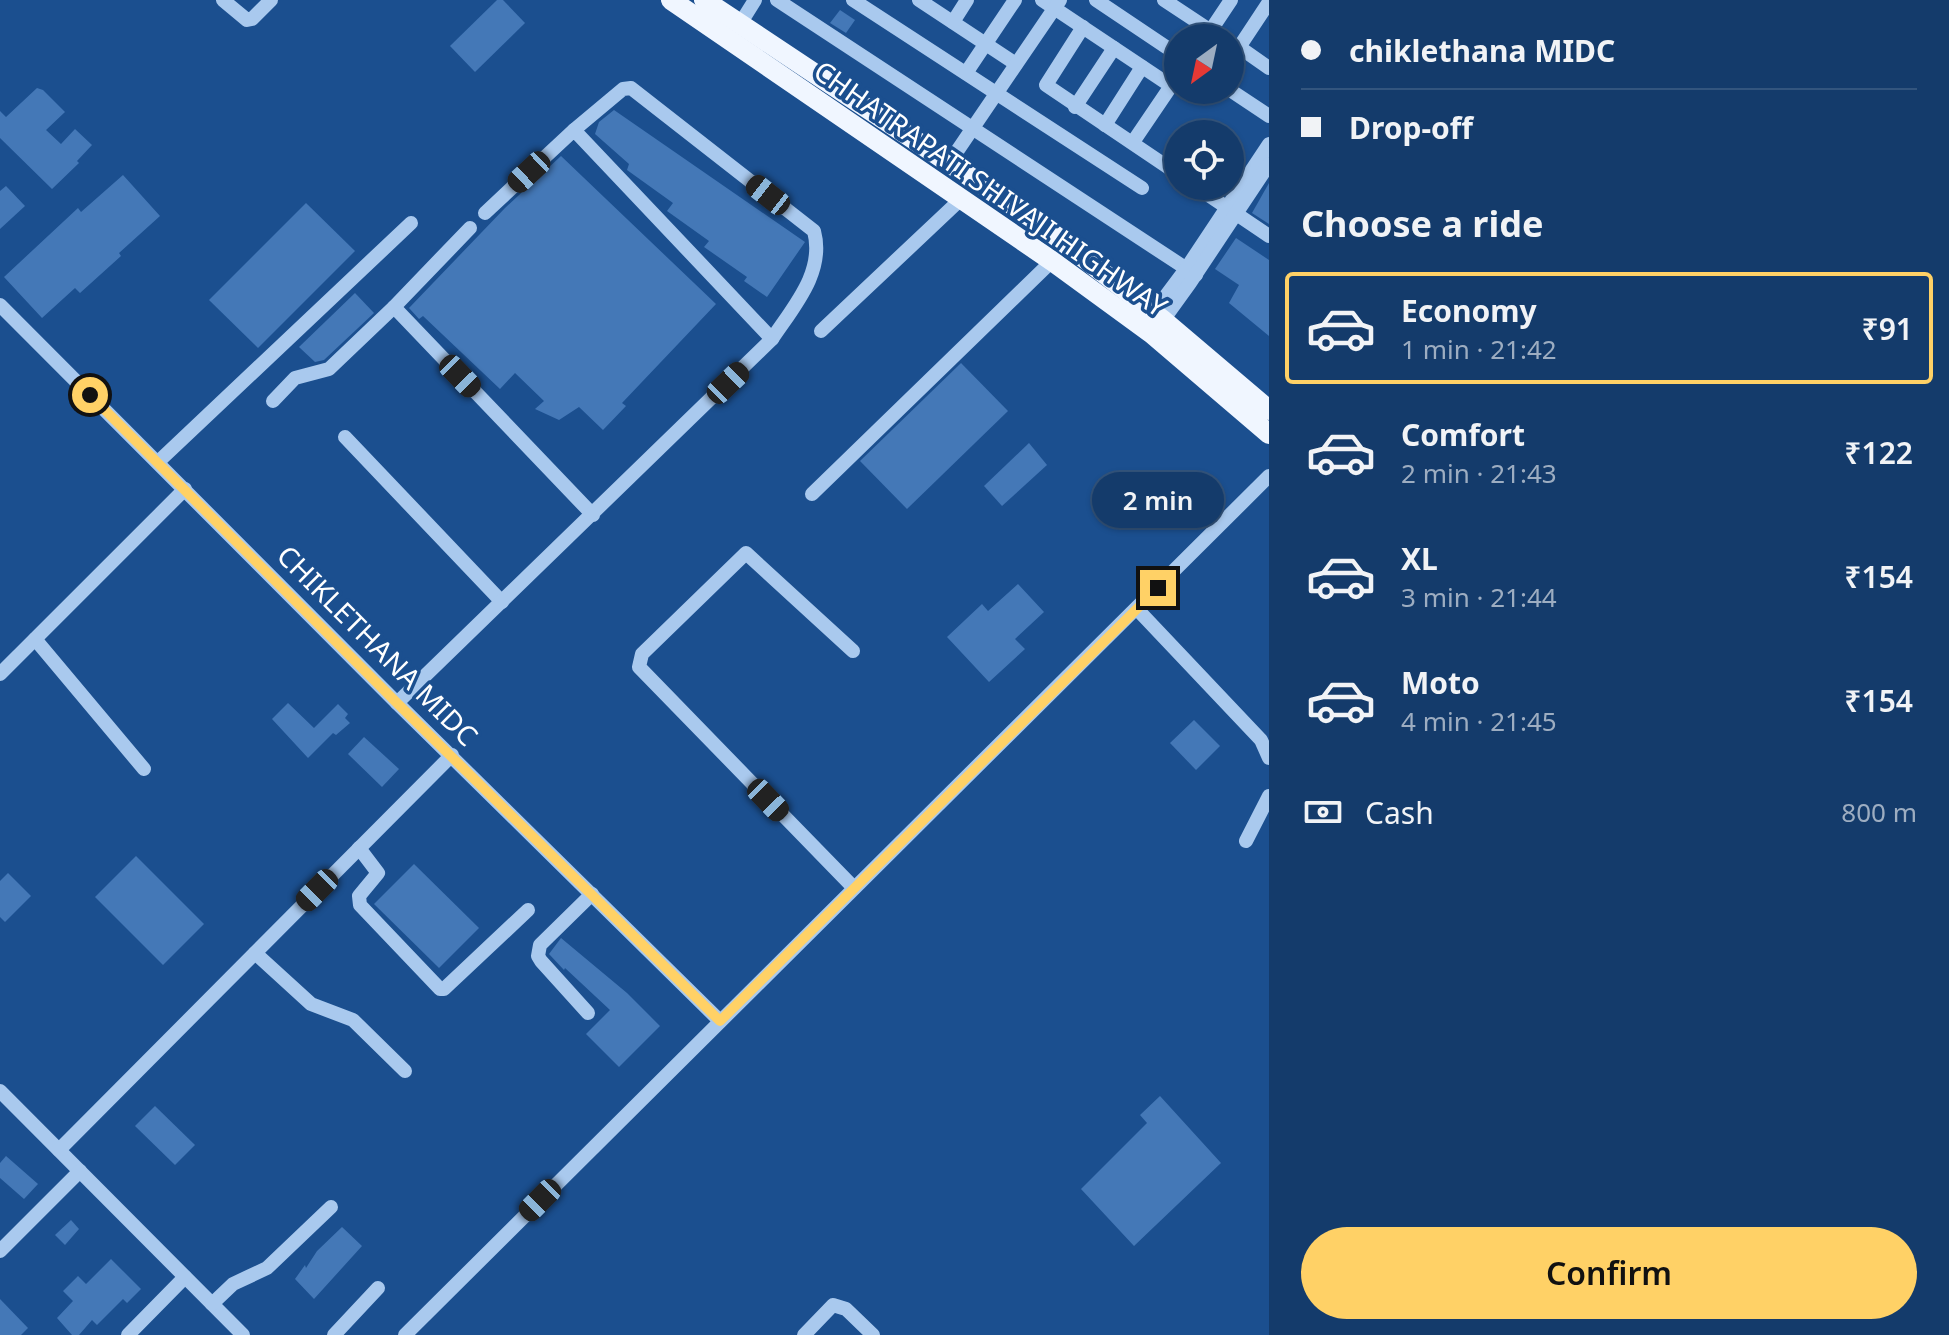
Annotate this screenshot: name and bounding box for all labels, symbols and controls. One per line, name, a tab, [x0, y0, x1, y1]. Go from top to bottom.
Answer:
north arrow	[1164, 24, 1244, 104]
map controls	[1164, 24, 1244, 200]
text: chiklethana MIDC	[1349, 30, 1615, 71]
street label: CHHATRAPATI SHIVAJI HIGHWAY	[807, 51, 1175, 325]
text: Drop-off	[1349, 107, 1473, 148]
button: locate	[1164, 120, 1244, 200]
car	[503, 147, 555, 197]
car	[742, 171, 794, 219]
text: Choose a ride	[1301, 199, 1543, 248]
text: Economy	[1401, 290, 1537, 331]
icon: car	[1305, 292, 1377, 364]
text: ₹91	[1862, 308, 1913, 349]
text: 1 min · 21:42	[1401, 331, 1557, 367]
car	[435, 350, 485, 402]
car	[702, 358, 754, 408]
route start	[72, 377, 108, 413]
text: Comfort	[1401, 414, 1525, 455]
icon: car	[1305, 416, 1377, 488]
text: ₹122	[1844, 432, 1913, 473]
text: 2 min · 21:43	[1401, 455, 1557, 491]
callout: 2 min	[1092, 472, 1224, 528]
text: 2 min	[1123, 482, 1193, 518]
street label: CHIKLETHANA MIDC	[269, 536, 487, 754]
text: XL	[1401, 538, 1438, 579]
icon: car	[1305, 540, 1377, 612]
text: ₹154	[1844, 556, 1913, 597]
route end	[1140, 570, 1176, 606]
text: 3 min · 21:44	[1401, 579, 1557, 615]
text: Moto	[1401, 662, 1480, 703]
icon: car	[1305, 664, 1377, 736]
text: ₹154	[1844, 680, 1913, 721]
text: 4 min · 21:45	[1401, 703, 1557, 739]
car	[743, 774, 793, 826]
icon: cash	[1301, 790, 1345, 834]
text: Cash	[1365, 792, 1434, 833]
text: 800 m	[1841, 794, 1917, 830]
car	[292, 865, 342, 915]
car	[515, 1175, 565, 1225]
button: Confirm	[1301, 1227, 1917, 1319]

